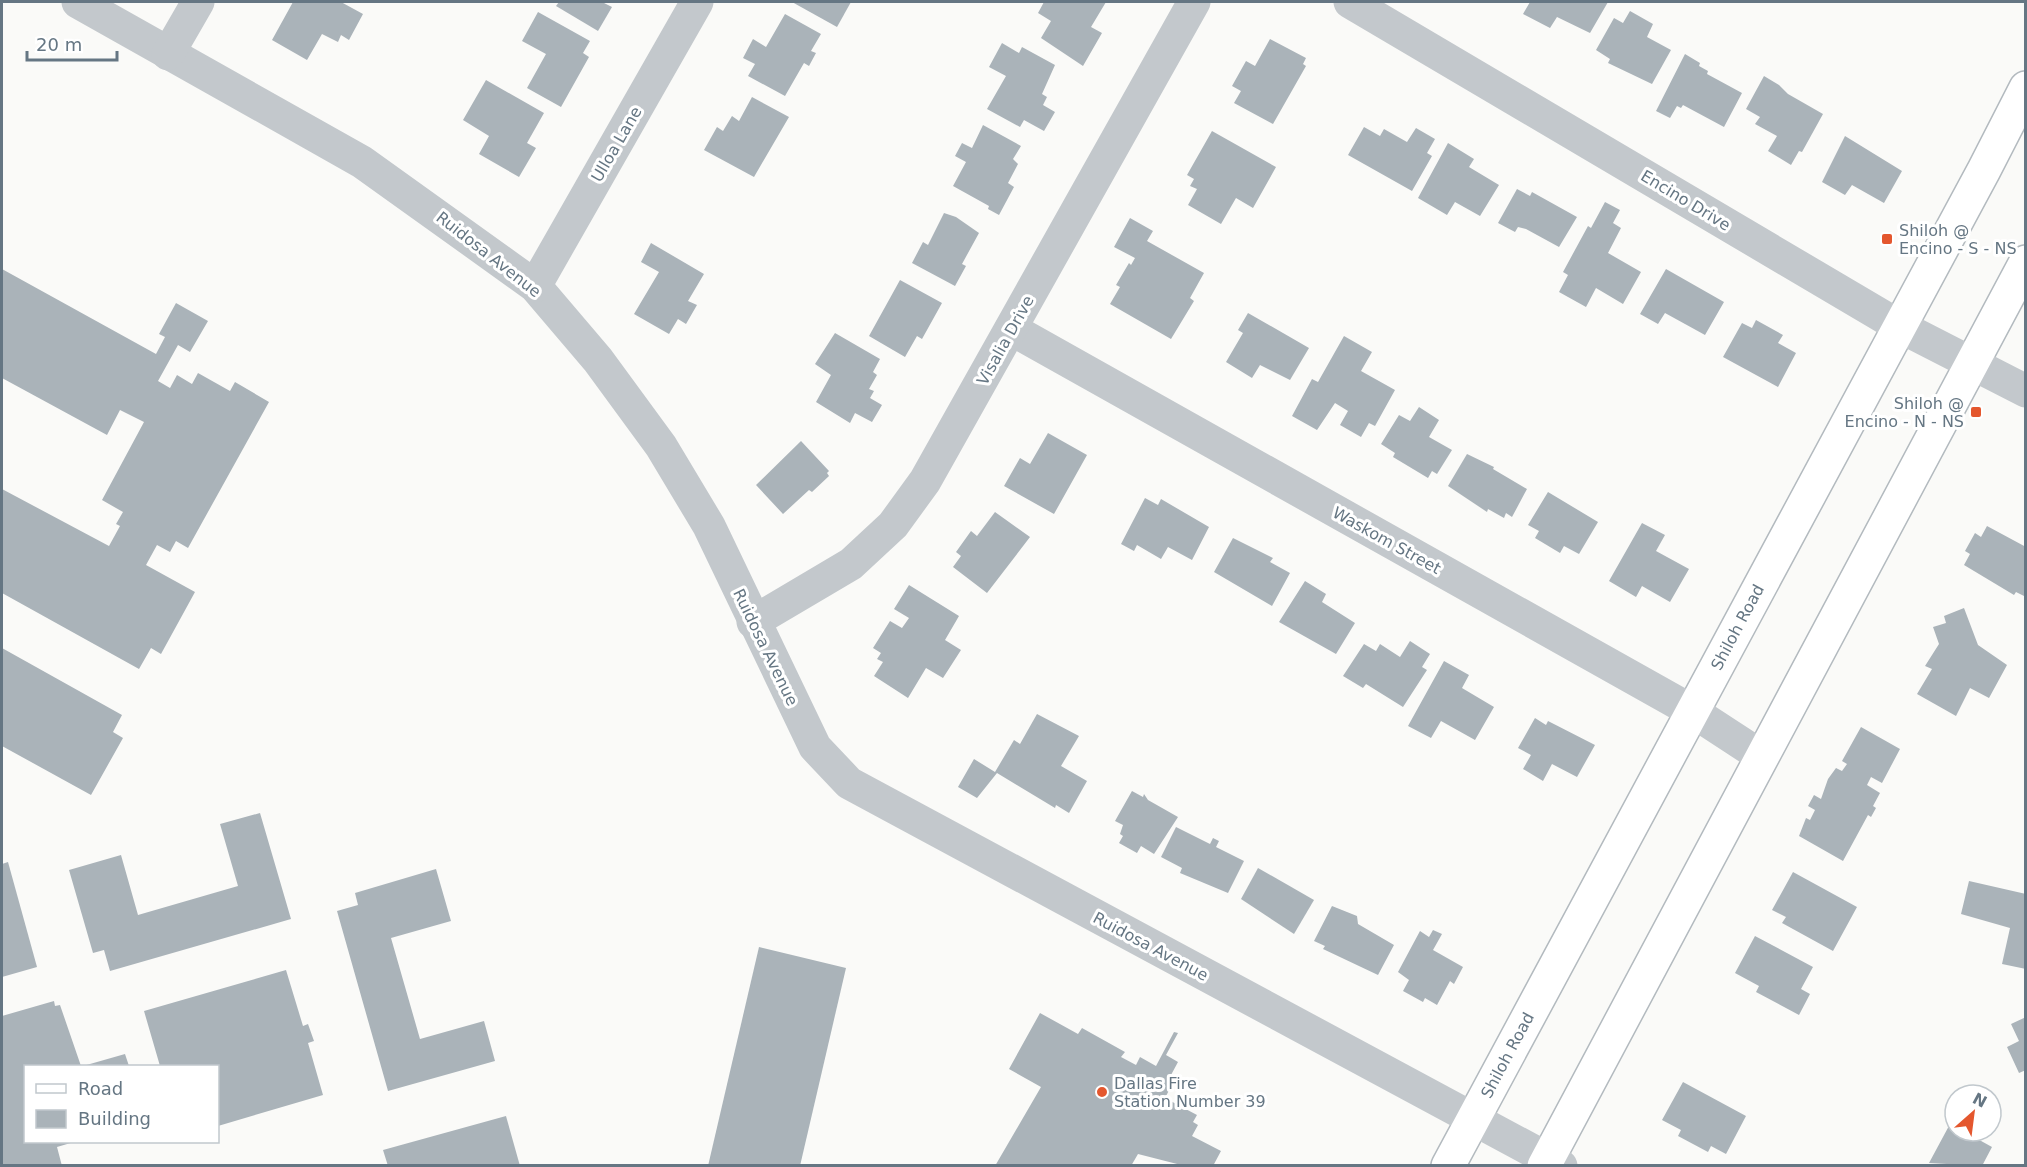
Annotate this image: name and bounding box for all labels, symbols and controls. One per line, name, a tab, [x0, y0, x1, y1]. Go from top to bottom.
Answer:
scale bar	[27, 24, 117, 62]
text: 20 m	[36, 34, 82, 55]
street label: Ulloa Lane	[587, 103, 646, 185]
street label: Encino Drive	[1637, 166, 1734, 235]
street label: Ruidosa Avenue	[433, 208, 545, 301]
place label: Shiloh @ Encino - S - NS	[1899, 221, 2017, 258]
marker: Shiloh @ Encino - S - NS	[1880, 232, 1894, 246]
street label: Visalia Drive	[973, 292, 1038, 388]
place label: Shiloh @ Encino - N - NS	[1845, 394, 1964, 431]
marker: Shiloh @ Encino - N - NS	[1969, 405, 1983, 419]
street label: Waskom Street	[1329, 503, 1444, 578]
street label: Shiloh Road	[1707, 581, 1768, 673]
street label: Ruidosa Avenue	[729, 586, 802, 709]
street label: Ruidosa Avenue	[1090, 908, 1212, 985]
street label: Shiloh Road	[1477, 1009, 1538, 1101]
legend	[24, 1065, 219, 1143]
place label: Dallas Fire Station Number 39	[1114, 1074, 1266, 1111]
text: Road	[78, 1078, 123, 1099]
north arrow	[1943, 1083, 2003, 1143]
marker: Dallas Fire Station Number 39	[1095, 1085, 1109, 1099]
text: N	[1969, 1089, 1990, 1112]
text: Building	[78, 1108, 151, 1129]

